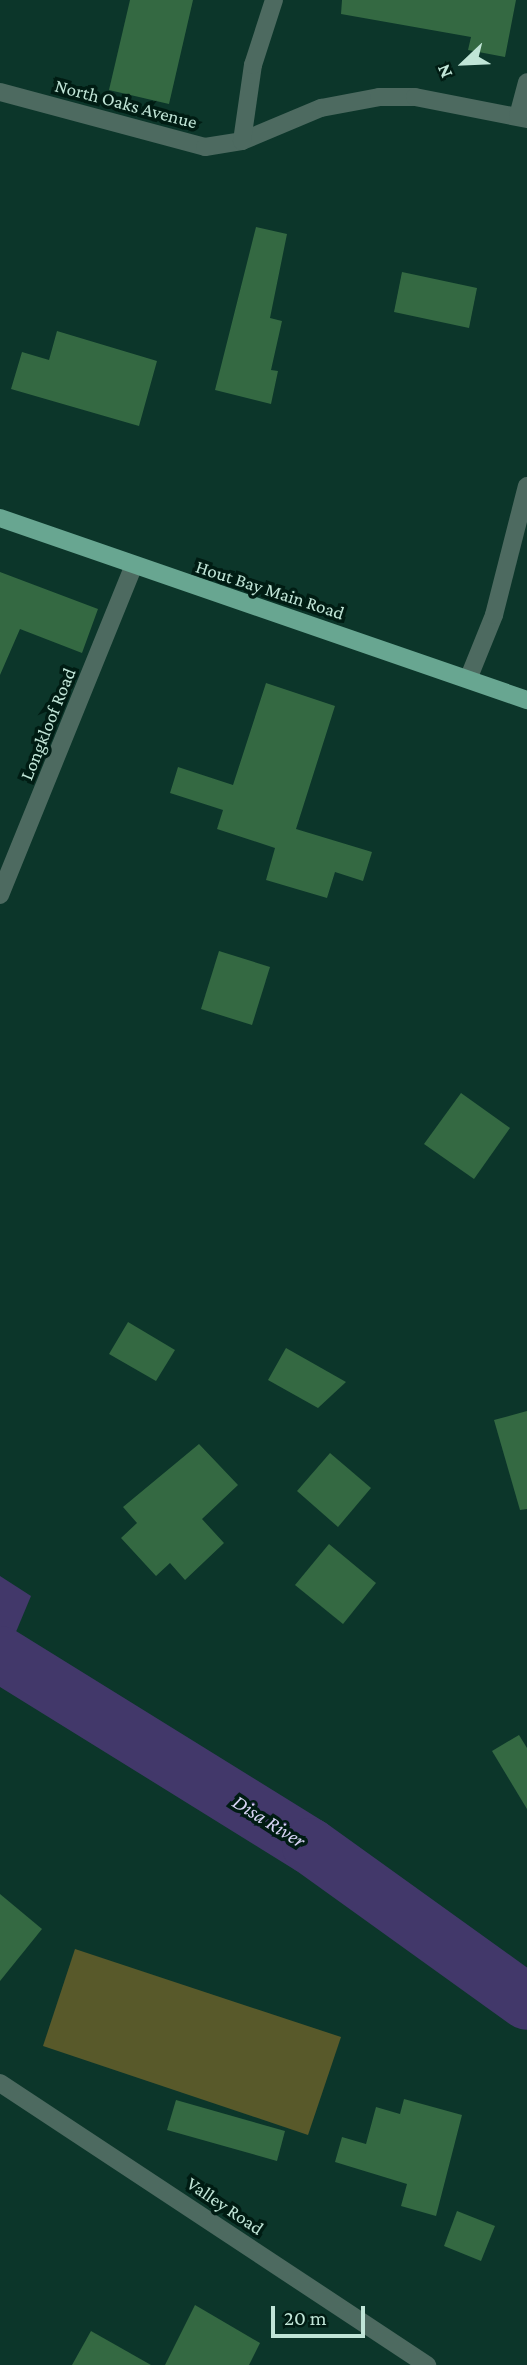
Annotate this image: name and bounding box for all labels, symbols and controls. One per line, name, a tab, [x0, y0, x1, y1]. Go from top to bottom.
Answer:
north arrow	[429, 28, 499, 98]
text: N	[432, 61, 456, 81]
street label: North Oaks Avenue	[52, 74, 200, 134]
street label: Hout Bay Main Road	[193, 555, 347, 625]
street label: Longkloof Road	[15, 665, 81, 783]
water label: Disa River	[228, 1789, 310, 1853]
street label: Valley Road	[182, 2172, 268, 2240]
scale bar	[275, 2292, 370, 2336]
text: 20 m	[284, 2306, 327, 2330]

